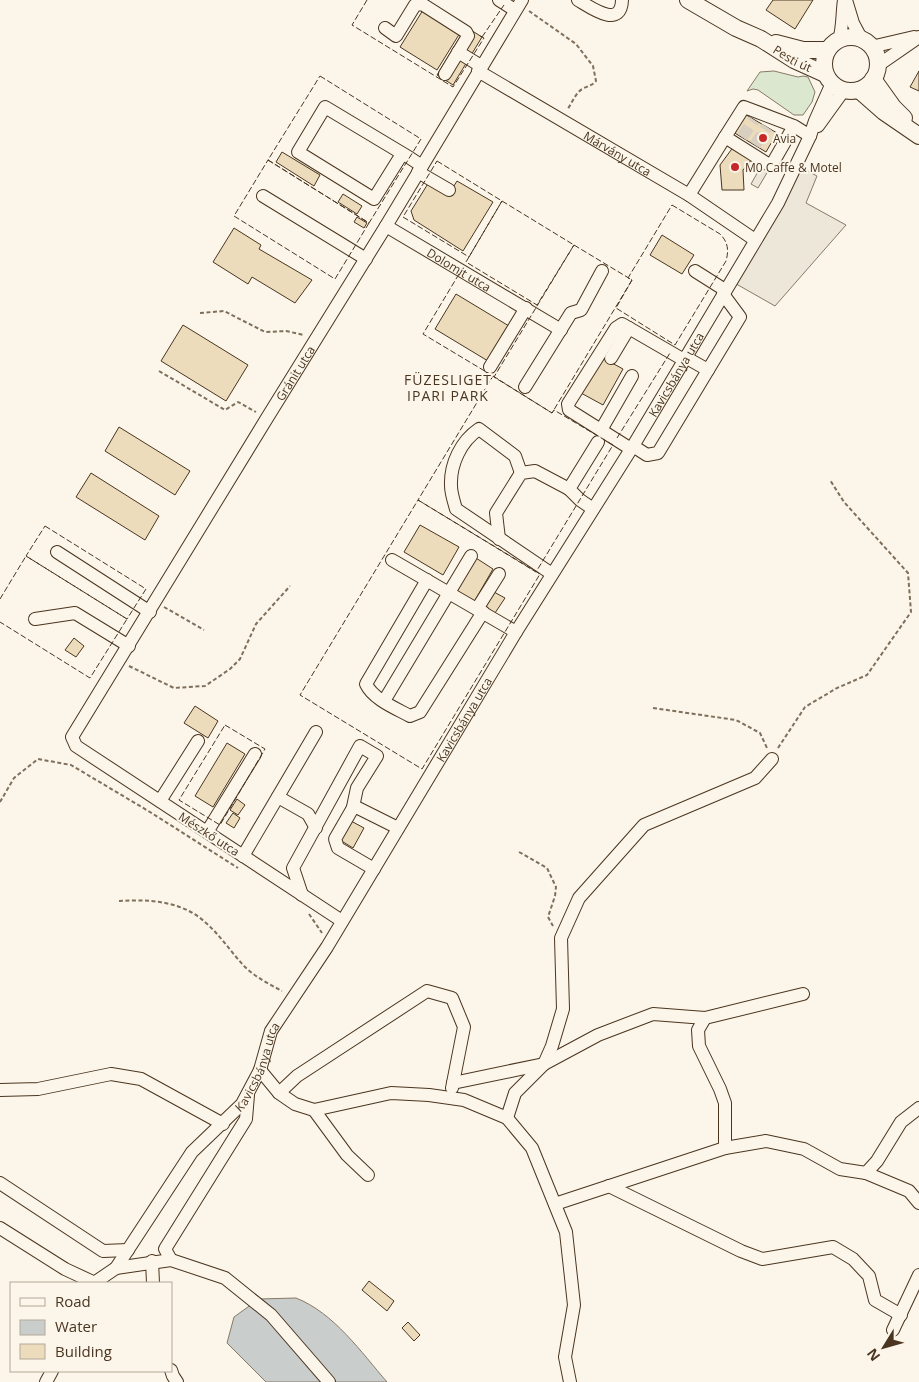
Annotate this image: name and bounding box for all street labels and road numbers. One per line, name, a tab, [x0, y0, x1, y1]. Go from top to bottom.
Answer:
street label: Pesti út	[770, 41, 815, 76]
street label: Márvány utca	[581, 127, 655, 180]
street label: Dolomit utca	[424, 244, 494, 295]
street label: Kavicsbánya utca	[644, 329, 708, 420]
street label: Gránit utca	[271, 342, 318, 404]
street label: Kavicsbánya utca	[432, 674, 495, 765]
street label: Mészkő utca	[175, 808, 243, 860]
street label: Kavicsbánya utca	[231, 1019, 283, 1115]

